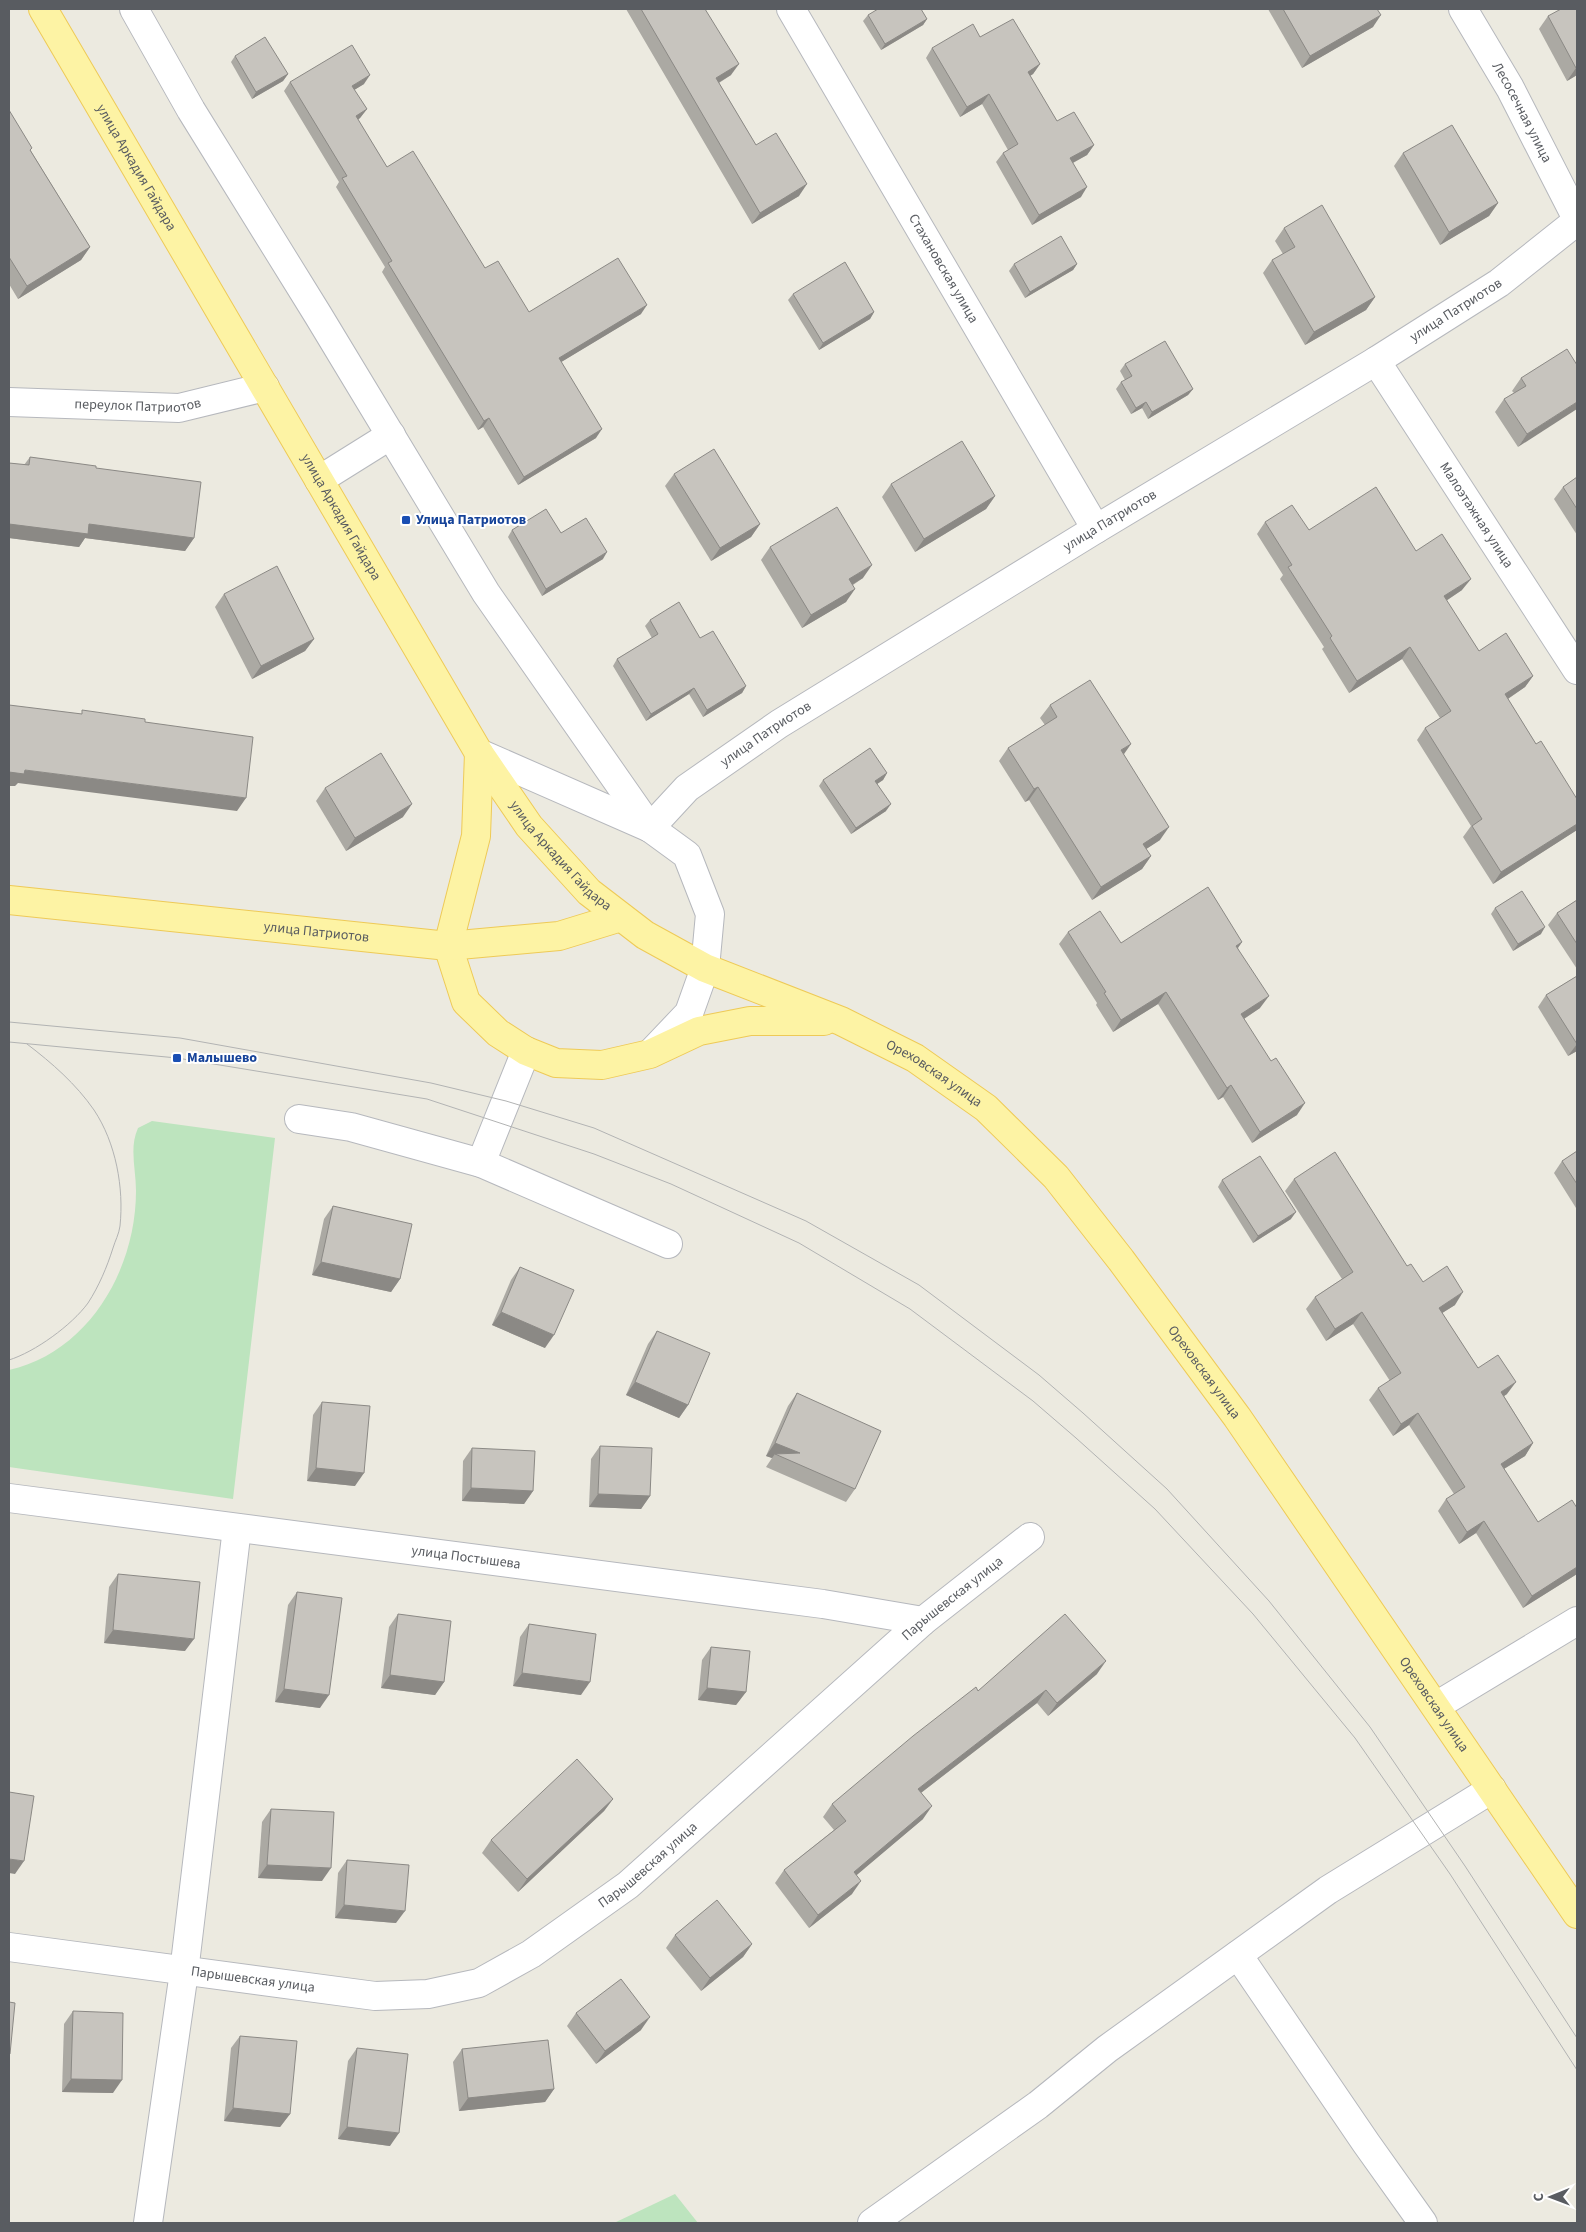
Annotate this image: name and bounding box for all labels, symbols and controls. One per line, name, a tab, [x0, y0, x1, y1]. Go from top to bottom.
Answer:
street label: Лесосечная улица	[1487, 58, 1557, 166]
street label: улица Аркадия Гайдара	[91, 101, 181, 235]
street label: Стахановская улица	[903, 210, 983, 327]
street label: улица Патриотов	[1406, 273, 1506, 347]
street label: переулок Патриотов	[74, 393, 203, 418]
street label: улица Аркадия Гайдара	[296, 450, 386, 584]
street label: Малоэтажная улица	[1434, 458, 1518, 572]
street label: улица Патриотов	[1059, 485, 1161, 557]
place label: Улица Патриотов	[416, 510, 526, 530]
marker: Улица Патриотов	[400, 514, 412, 526]
street label: улица Патриотов	[716, 696, 815, 772]
street label: улица Аркадия Гайдара	[504, 797, 616, 916]
street label: улица Патриотов	[263, 917, 370, 948]
street label: Ореховская улица	[882, 1035, 986, 1112]
place label: Малышево	[187, 1048, 257, 1068]
marker: Малышево	[171, 1052, 183, 1064]
street label: Ореховская улица	[1163, 1321, 1245, 1423]
street label: улица Постышева	[410, 1541, 522, 1575]
street label: Парышевская улица	[897, 1552, 1007, 1645]
street label: Ореховская улица	[1394, 1653, 1474, 1756]
street label: Парышевская улица	[594, 1817, 702, 1913]
street label: Парышевская улица	[190, 1961, 316, 1998]
north arrow	[1526, 2172, 1576, 2222]
text: С	[1529, 2193, 1549, 2201]

